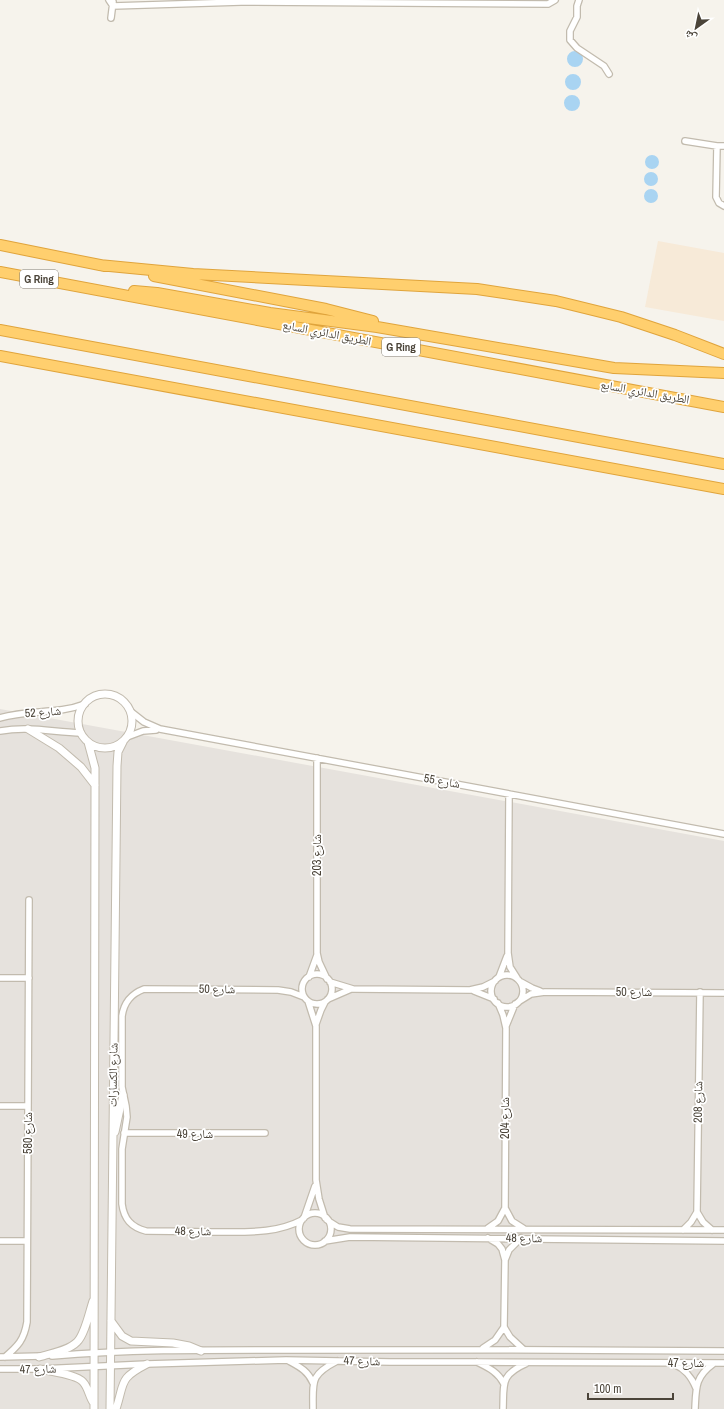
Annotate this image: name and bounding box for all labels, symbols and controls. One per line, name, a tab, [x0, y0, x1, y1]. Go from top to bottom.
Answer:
north arrow	[676, 8, 716, 48]
text: ش	[682, 26, 700, 45]
road number: G Ring	[20, 270, 58, 288]
street label: الطريق الدائري السابع	[281, 317, 373, 351]
road number: G Ring	[382, 338, 420, 356]
street label: الطريق الدائري السابع	[599, 376, 691, 410]
street label: شارع 52	[24, 703, 62, 721]
street label: شارع 55	[423, 770, 461, 792]
street label: شارع 203	[309, 834, 325, 876]
street label: شارع 50	[199, 981, 235, 997]
street label: شارع 50	[616, 984, 652, 1000]
street label: شارع الكسارات	[104, 1043, 122, 1107]
street label: شارع 208	[690, 1081, 706, 1123]
street label: شارع 204	[497, 1097, 513, 1139]
street label: شارع 580	[20, 1112, 36, 1154]
street label: شارع 49	[177, 1126, 213, 1142]
street label: شارع 48	[175, 1223, 211, 1239]
street label: شارع 48	[506, 1230, 542, 1246]
street label: شارع 47	[343, 1352, 381, 1370]
street label: شارع 47	[668, 1355, 704, 1371]
street label: شارع 47	[20, 1361, 56, 1377]
scale bar	[588, 1375, 673, 1401]
text: 100 m	[594, 1381, 621, 1397]

